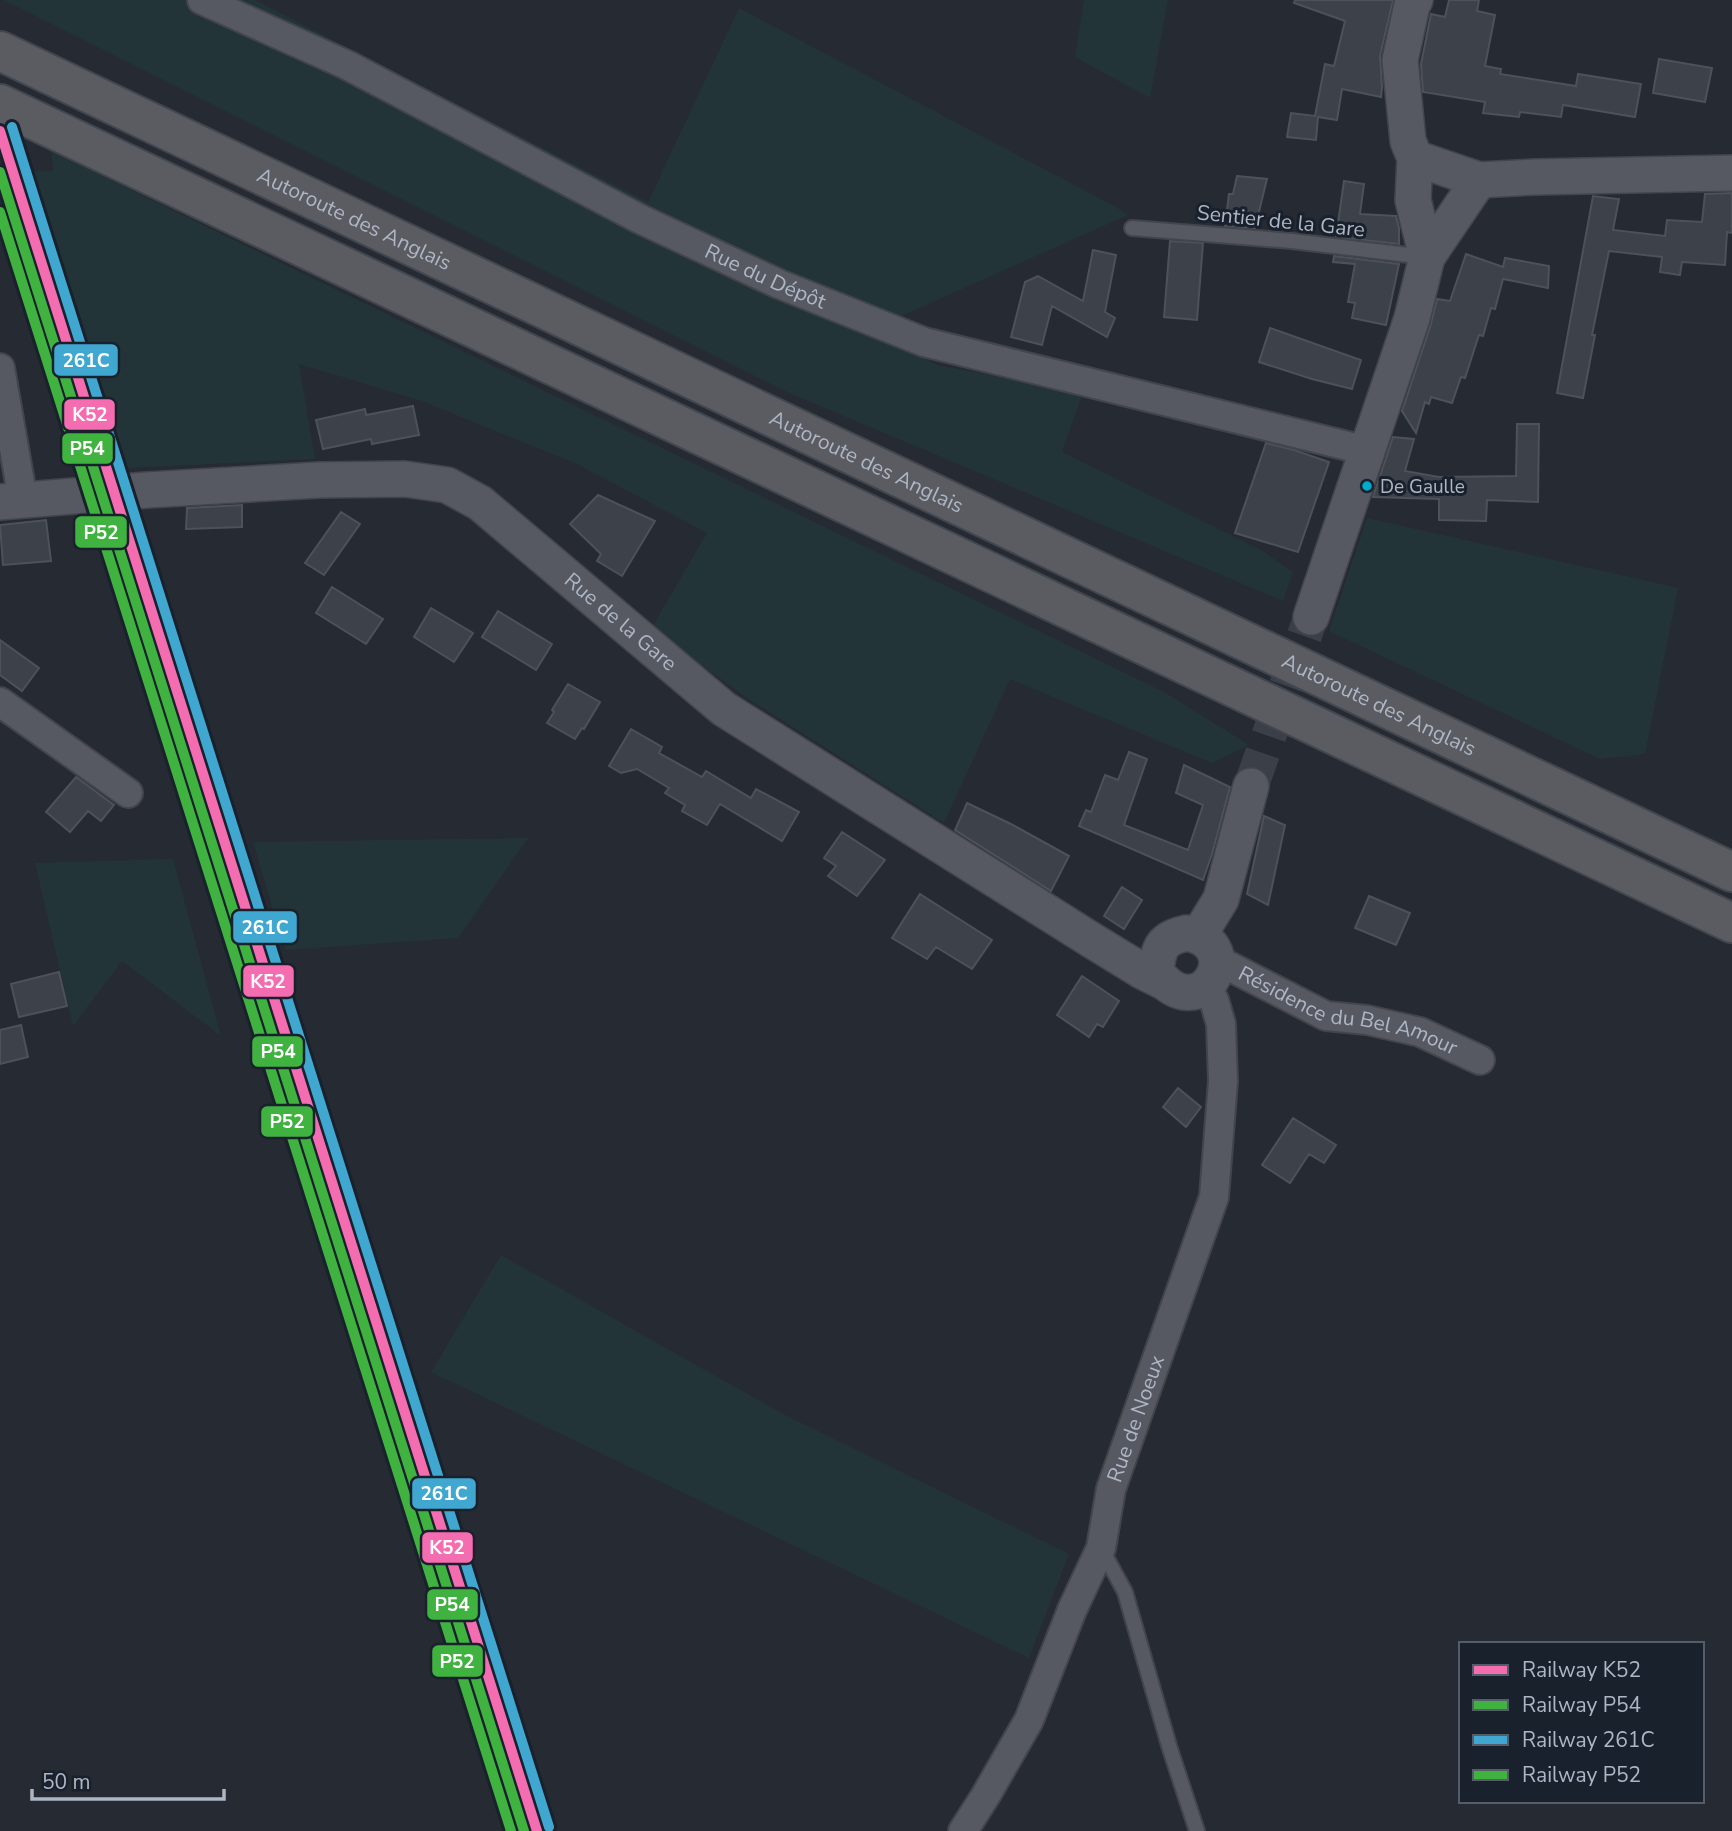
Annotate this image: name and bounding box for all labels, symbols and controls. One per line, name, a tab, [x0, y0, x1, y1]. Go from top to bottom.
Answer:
street label: Autoroute des Anglais	[253, 161, 456, 277]
street label: Sentier de la Gare	[1196, 198, 1366, 244]
street label: Rue du Dépôt	[700, 237, 831, 316]
line badge: 261C	[53, 343, 119, 377]
text: 261C	[62, 348, 110, 374]
line badge: K52	[63, 398, 116, 431]
text: K52	[72, 402, 108, 428]
street label: Autoroute des Anglais	[765, 404, 968, 520]
line badge: P54	[61, 432, 114, 465]
text: P54	[69, 436, 105, 462]
place label: De Gaulle	[1380, 474, 1465, 500]
marker: De Gaulle	[1360, 479, 1374, 493]
line badge: P52	[74, 515, 128, 549]
text: P52	[83, 520, 119, 546]
street label: Rue de la Gare	[559, 566, 683, 677]
street label: Autoroute des Anglais	[1277, 647, 1481, 763]
line badge: 261C	[232, 910, 298, 944]
text: 261C	[241, 915, 289, 941]
street label: Résidence du Bel Amour	[1234, 959, 1463, 1062]
line badge: K52	[242, 964, 295, 998]
text: K52	[250, 969, 286, 995]
line badge: P54	[251, 1035, 304, 1068]
text: P54	[260, 1039, 296, 1065]
line badge: P52	[260, 1105, 314, 1138]
text: P52	[269, 1109, 305, 1135]
street label: Rue de Noeux	[1101, 1352, 1171, 1486]
line badge: 261C	[411, 1477, 477, 1510]
text: 261C	[420, 1481, 468, 1507]
line badge: K52	[421, 1531, 474, 1564]
text: K52	[429, 1535, 465, 1561]
line badge: P54	[426, 1588, 479, 1621]
text: P54	[434, 1592, 470, 1618]
legend	[1459, 1642, 1704, 1803]
line badge: P52	[431, 1644, 484, 1678]
text: P52	[439, 1649, 475, 1675]
text: Railway K52	[1522, 1656, 1641, 1684]
text: Railway P54	[1522, 1691, 1641, 1719]
text: Railway 261C	[1522, 1726, 1655, 1754]
scale bar	[32, 1758, 224, 1802]
text: Railway P52	[1522, 1761, 1641, 1789]
text: 50 m	[42, 1768, 91, 1796]

